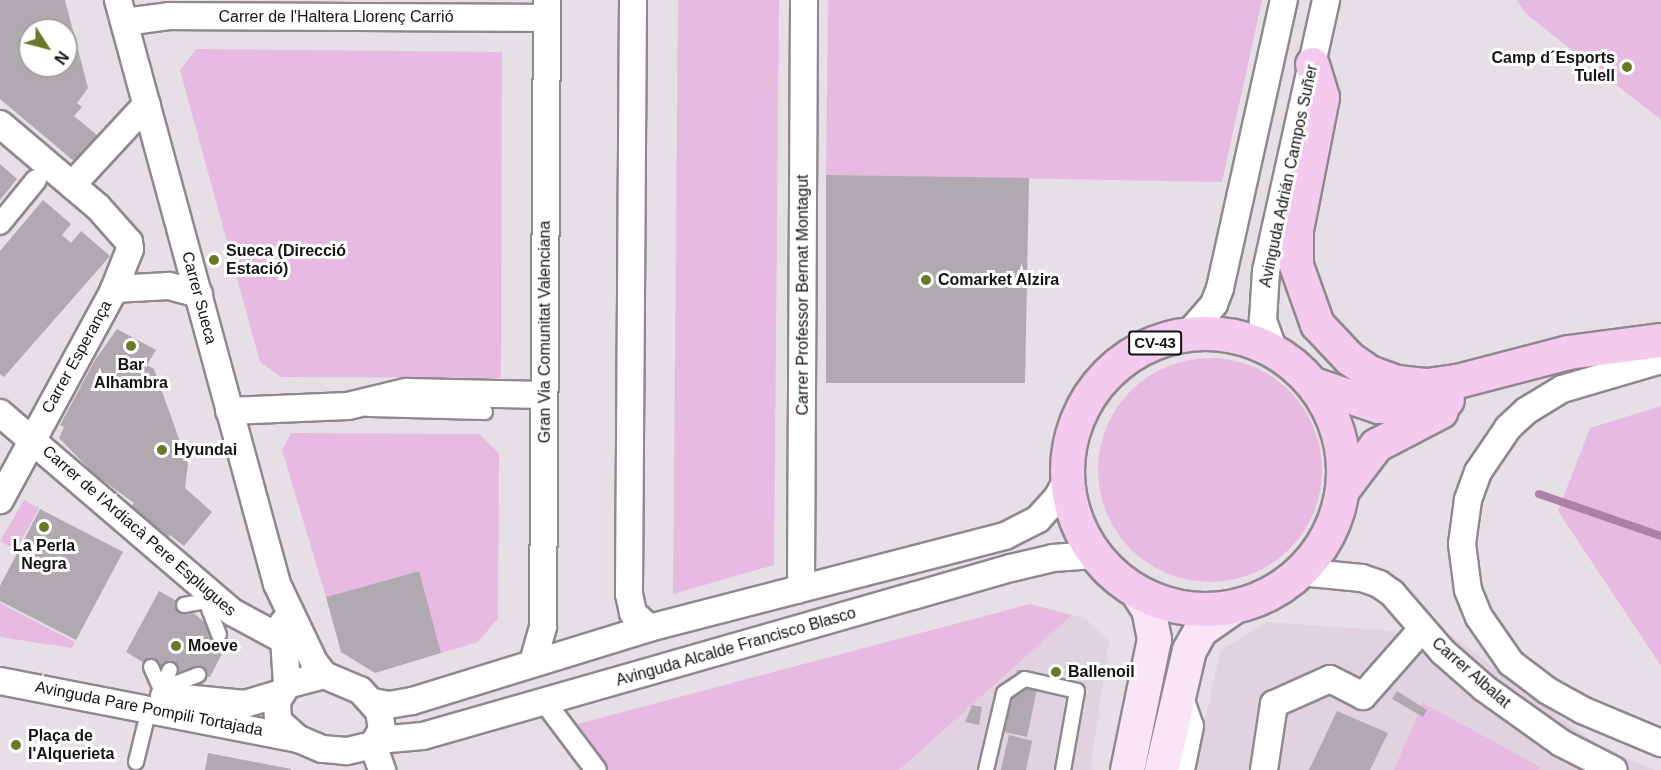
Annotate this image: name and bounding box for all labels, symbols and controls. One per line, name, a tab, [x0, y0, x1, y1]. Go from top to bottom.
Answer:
street label: Carrer de l'Haltera Llorenç Carrió	[218, 7, 454, 27]
north arrow	[18, 18, 78, 78]
text: N	[51, 48, 72, 67]
place label: Camp d´Esports Tulell	[1491, 48, 1615, 86]
marker: Camp d´Esports Tulell	[1620, 60, 1634, 74]
street label: Avinguda Adrián Campos Suñer	[1256, 62, 1322, 290]
street label: Carrer Professor Bernat Montagut	[793, 175, 813, 415]
street label: Gran Via Comunitat Valenciana	[535, 221, 555, 443]
place label: Sueca (Direcció Estació)	[226, 241, 346, 279]
street label: Carrer Sueca	[177, 250, 221, 346]
marker: Sueca (Direcció Estació)	[207, 253, 221, 267]
place label: Comarket Alzira	[938, 270, 1060, 290]
marker: Comarket Alzira	[919, 273, 933, 287]
street label: Carrer Esperança	[38, 297, 116, 417]
road number: CV-43	[1128, 331, 1182, 355]
marker: Bar Alhambra	[124, 339, 138, 353]
place label: Bar Alhambra	[94, 355, 168, 393]
place label: Hyundai	[174, 440, 237, 460]
street label: Carrer de l'Ardiacà Pere Esplugues	[38, 442, 240, 620]
marker: Hyundai	[155, 443, 169, 457]
marker: La Perla Negra	[37, 520, 51, 534]
place label: La Perla Negra	[13, 536, 75, 574]
street label: Avinguda Alcalde Francisco Blasco	[613, 603, 859, 691]
street label: Carrer Albalat	[1427, 633, 1515, 713]
place label: Moeve	[188, 636, 238, 656]
marker: Moeve	[169, 639, 183, 653]
place label: Ballenoil	[1068, 662, 1135, 682]
marker: Ballenoil	[1049, 665, 1063, 679]
street label: Avinguda Pare Pompili Tortajada	[33, 677, 265, 741]
place label: Plaça de l'Alquerieta	[28, 726, 114, 764]
marker: Plaça de l'Alquerieta	[9, 738, 23, 752]

